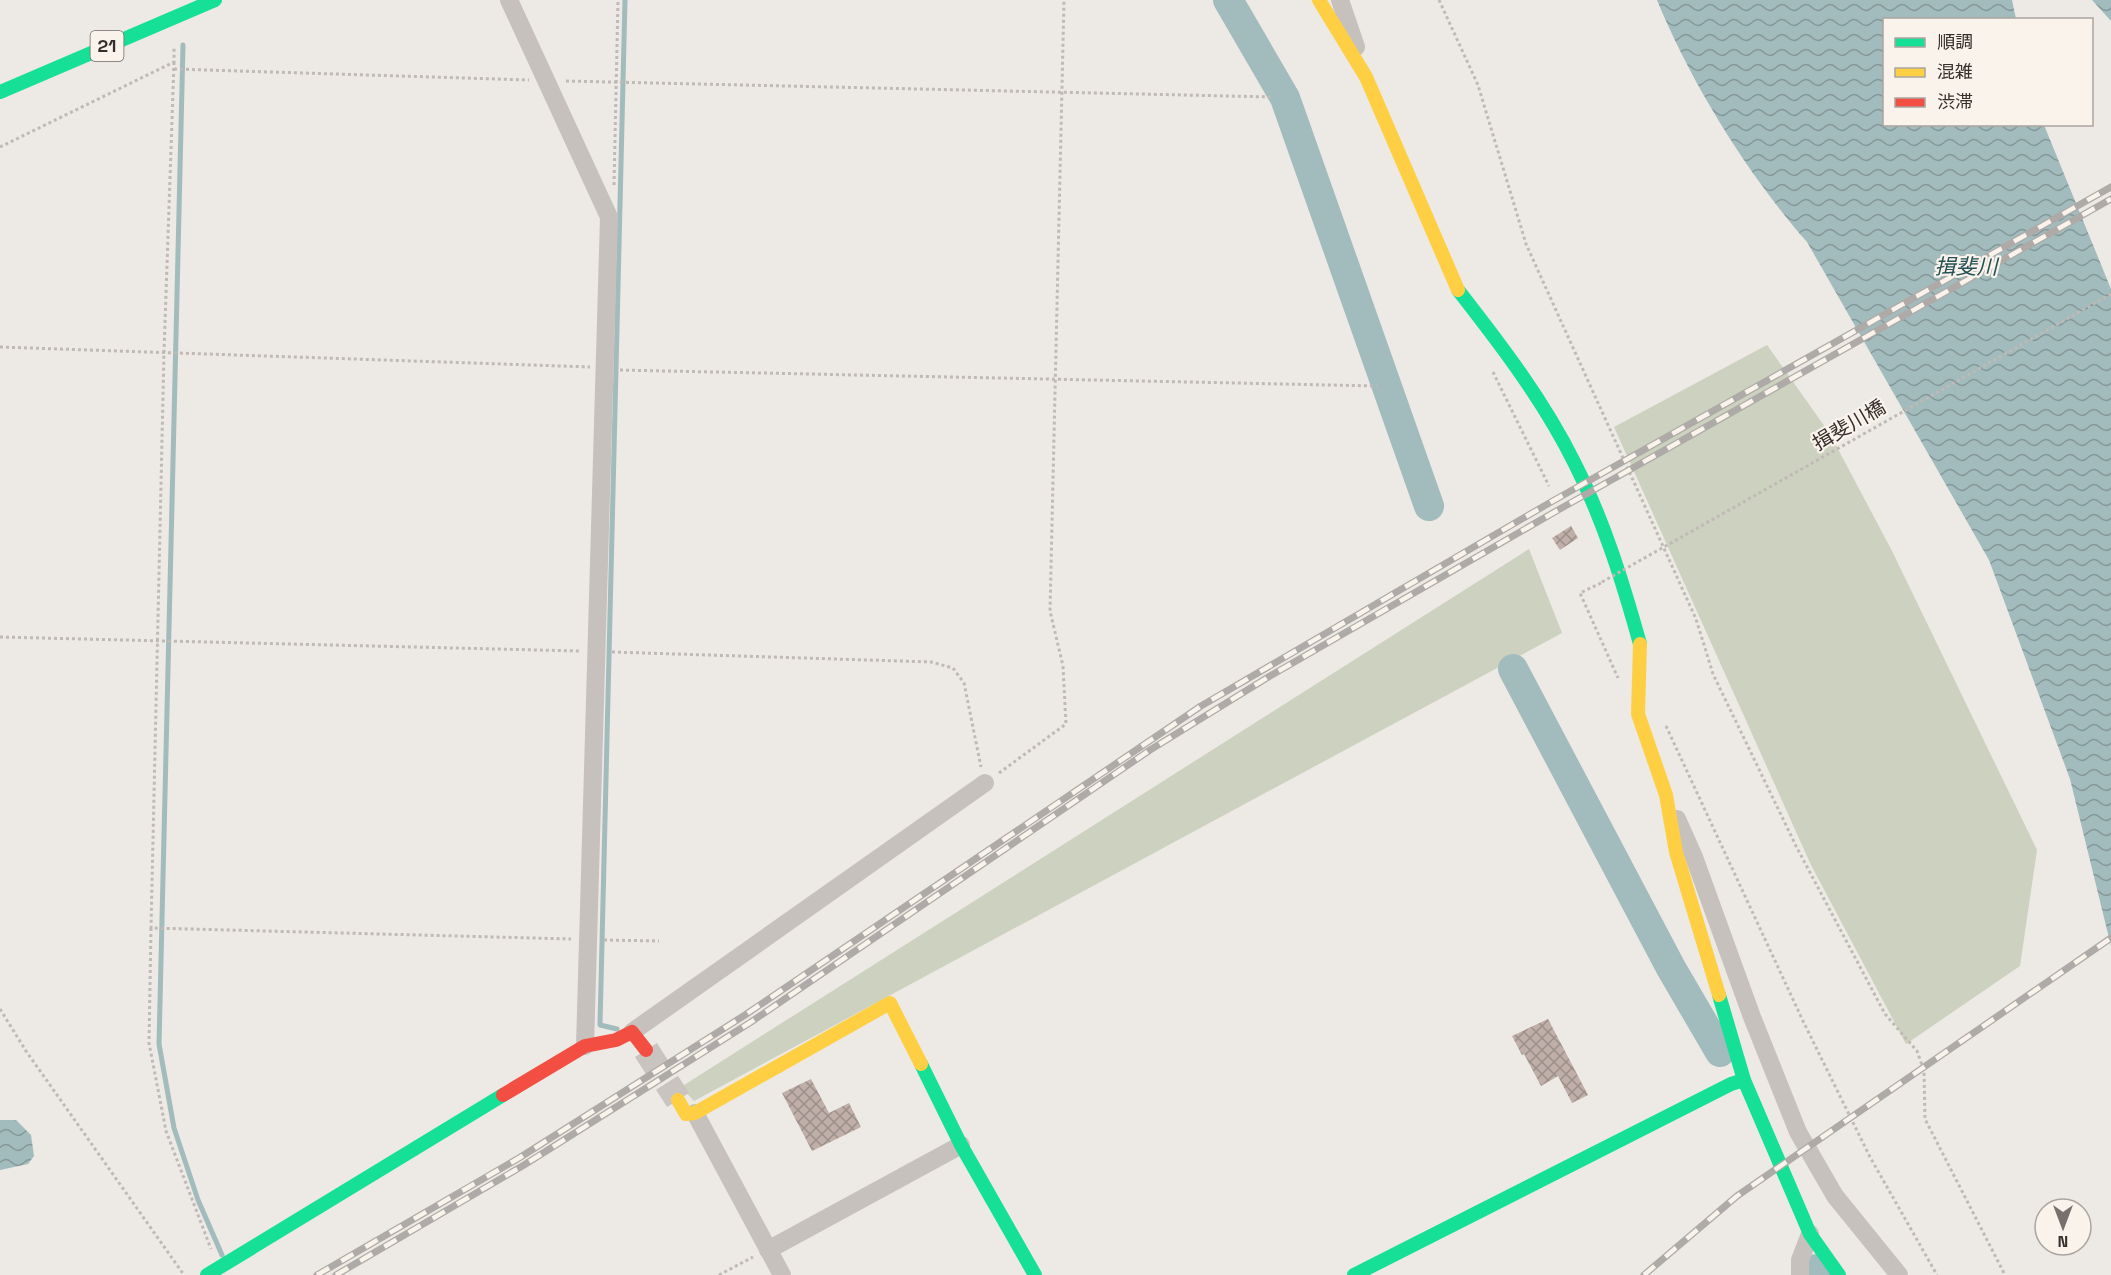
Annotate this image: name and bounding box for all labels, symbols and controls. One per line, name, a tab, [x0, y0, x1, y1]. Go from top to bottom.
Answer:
legend	[1883, 18, 2093, 126]
text: 順調	[1937, 30, 1973, 53]
road number: 21	[90, 31, 124, 61]
text: 混雑	[1937, 60, 1973, 83]
text: 渋滞	[1937, 90, 1973, 113]
water label: 揖斐川	[1935, 253, 1999, 280]
street label: 揖斐川橋	[1808, 394, 1890, 456]
north arrow	[2033, 1197, 2093, 1257]
text: N	[2058, 1231, 2068, 1252]

